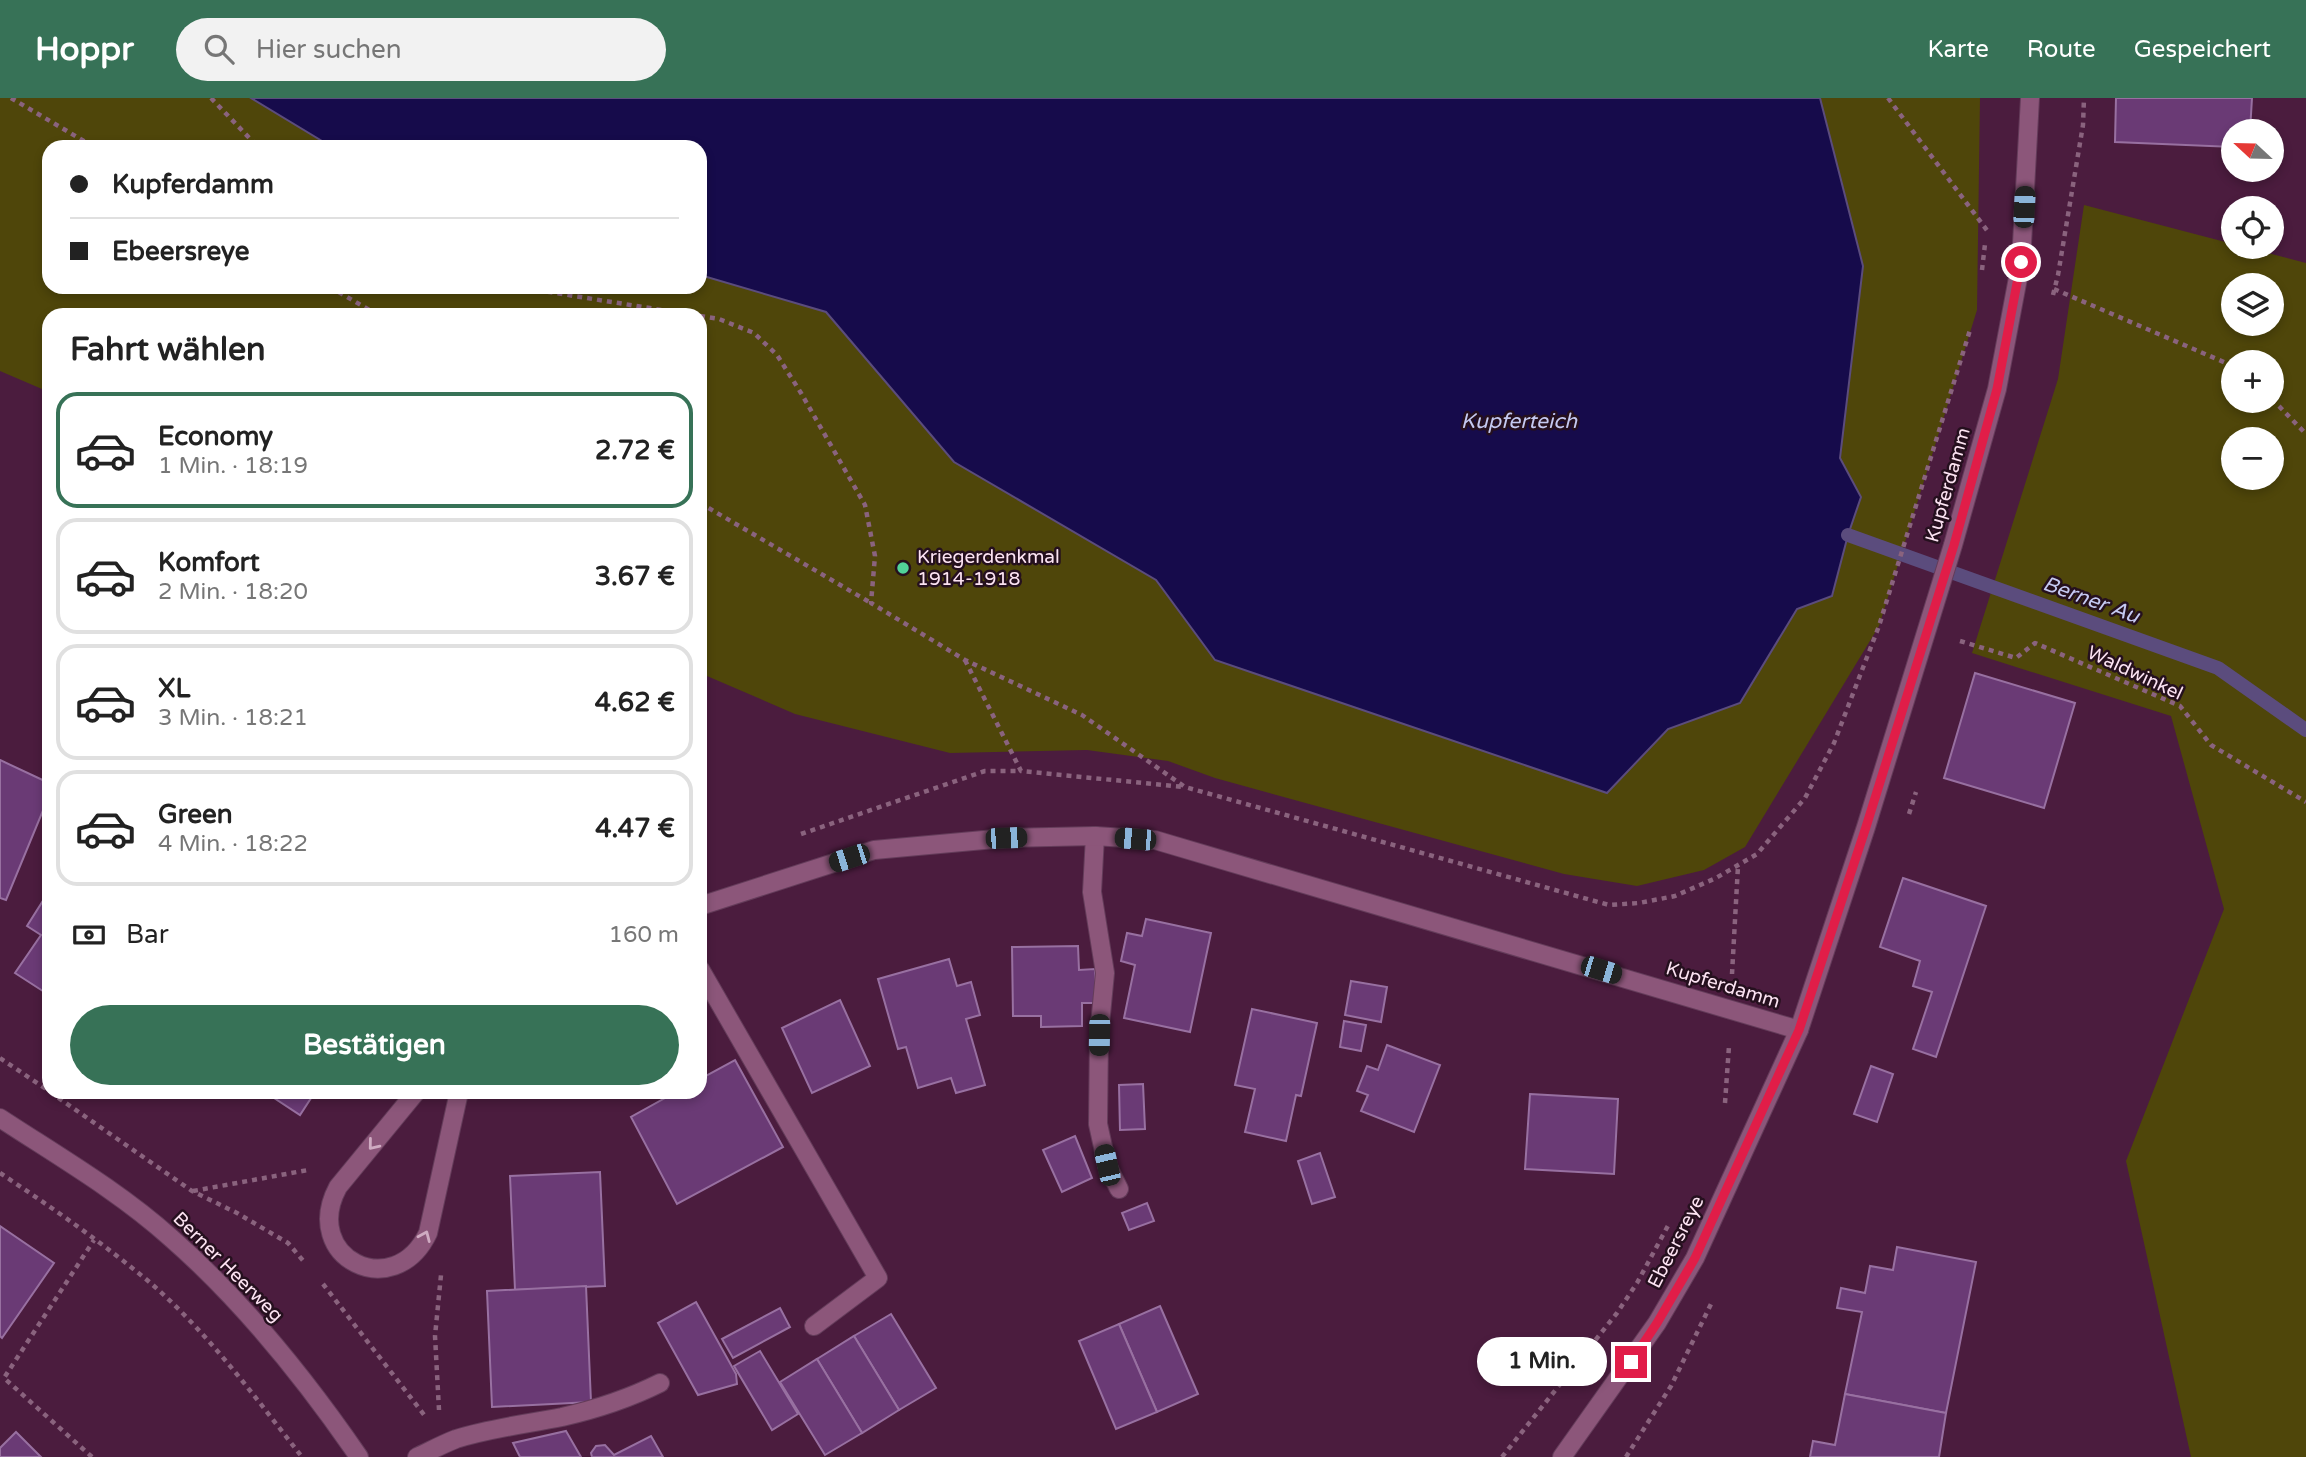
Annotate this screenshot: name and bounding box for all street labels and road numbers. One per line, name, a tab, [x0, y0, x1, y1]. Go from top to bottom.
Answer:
street label: Kupferdamm	[1921, 425, 1975, 545]
street label: Waldwinkel	[2084, 641, 2186, 705]
street label: Kupferdamm	[1663, 957, 1783, 1013]
street label: Ebeersreye	[1643, 1192, 1709, 1292]
street label: Berner Heerweg	[169, 1208, 287, 1326]

